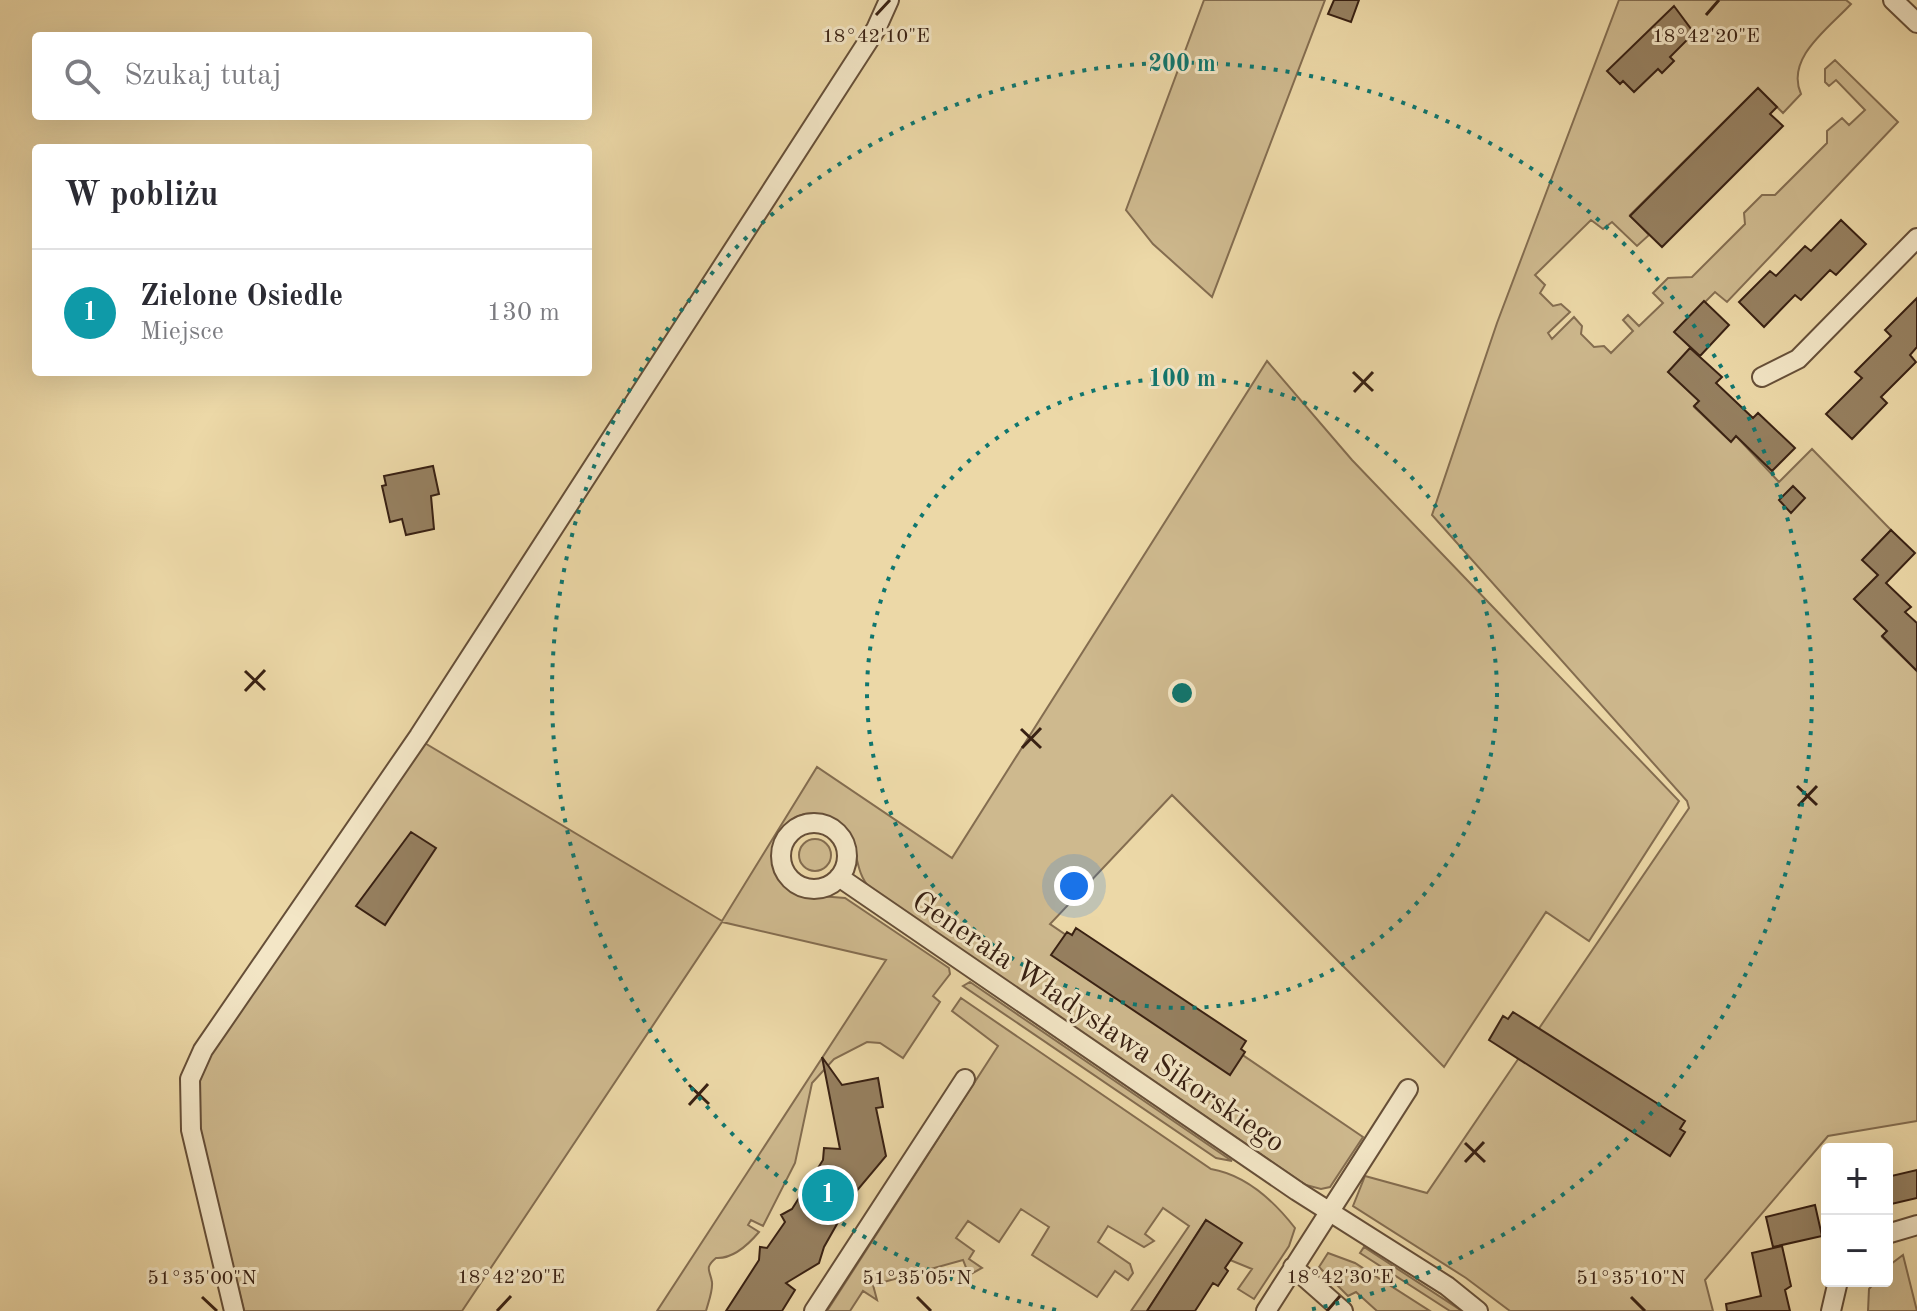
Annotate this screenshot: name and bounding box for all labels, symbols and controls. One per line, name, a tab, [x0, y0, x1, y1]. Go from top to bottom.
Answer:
text: 18°42'10"E	[822, 27, 930, 47]
text: 18°42'20"E	[1652, 27, 1760, 47]
search box	[32, 32, 592, 120]
text: 200 m	[1148, 53, 1216, 77]
icon: search	[60, 54, 104, 98]
text: Szukaj tutaj	[124, 61, 282, 91]
text: W pobliżu	[64, 179, 219, 213]
text: Zielone Osiedle	[140, 282, 343, 312]
text: 1	[82, 300, 98, 326]
text: 130 m	[487, 300, 560, 326]
text: Miejsce	[140, 319, 224, 345]
text: 100 m	[1148, 368, 1216, 392]
centre of rings	[1168, 679, 1196, 707]
your location	[1054, 866, 1094, 906]
street label: Generała Władysława Sikorskiego	[906, 886, 1290, 1159]
map controls	[1821, 1143, 1893, 1287]
button: +	[1821, 1143, 1893, 1215]
pin: 1	[802, 1165, 854, 1225]
button: −	[1821, 1215, 1893, 1287]
text: 18°42'20"E	[457, 1268, 565, 1288]
text: 18°42'30"E	[1286, 1268, 1394, 1288]
text: 51°35'00"N	[147, 1269, 257, 1289]
text: 51°35'05"N	[862, 1269, 972, 1289]
text: 51°35'10"N	[1576, 1269, 1686, 1289]

